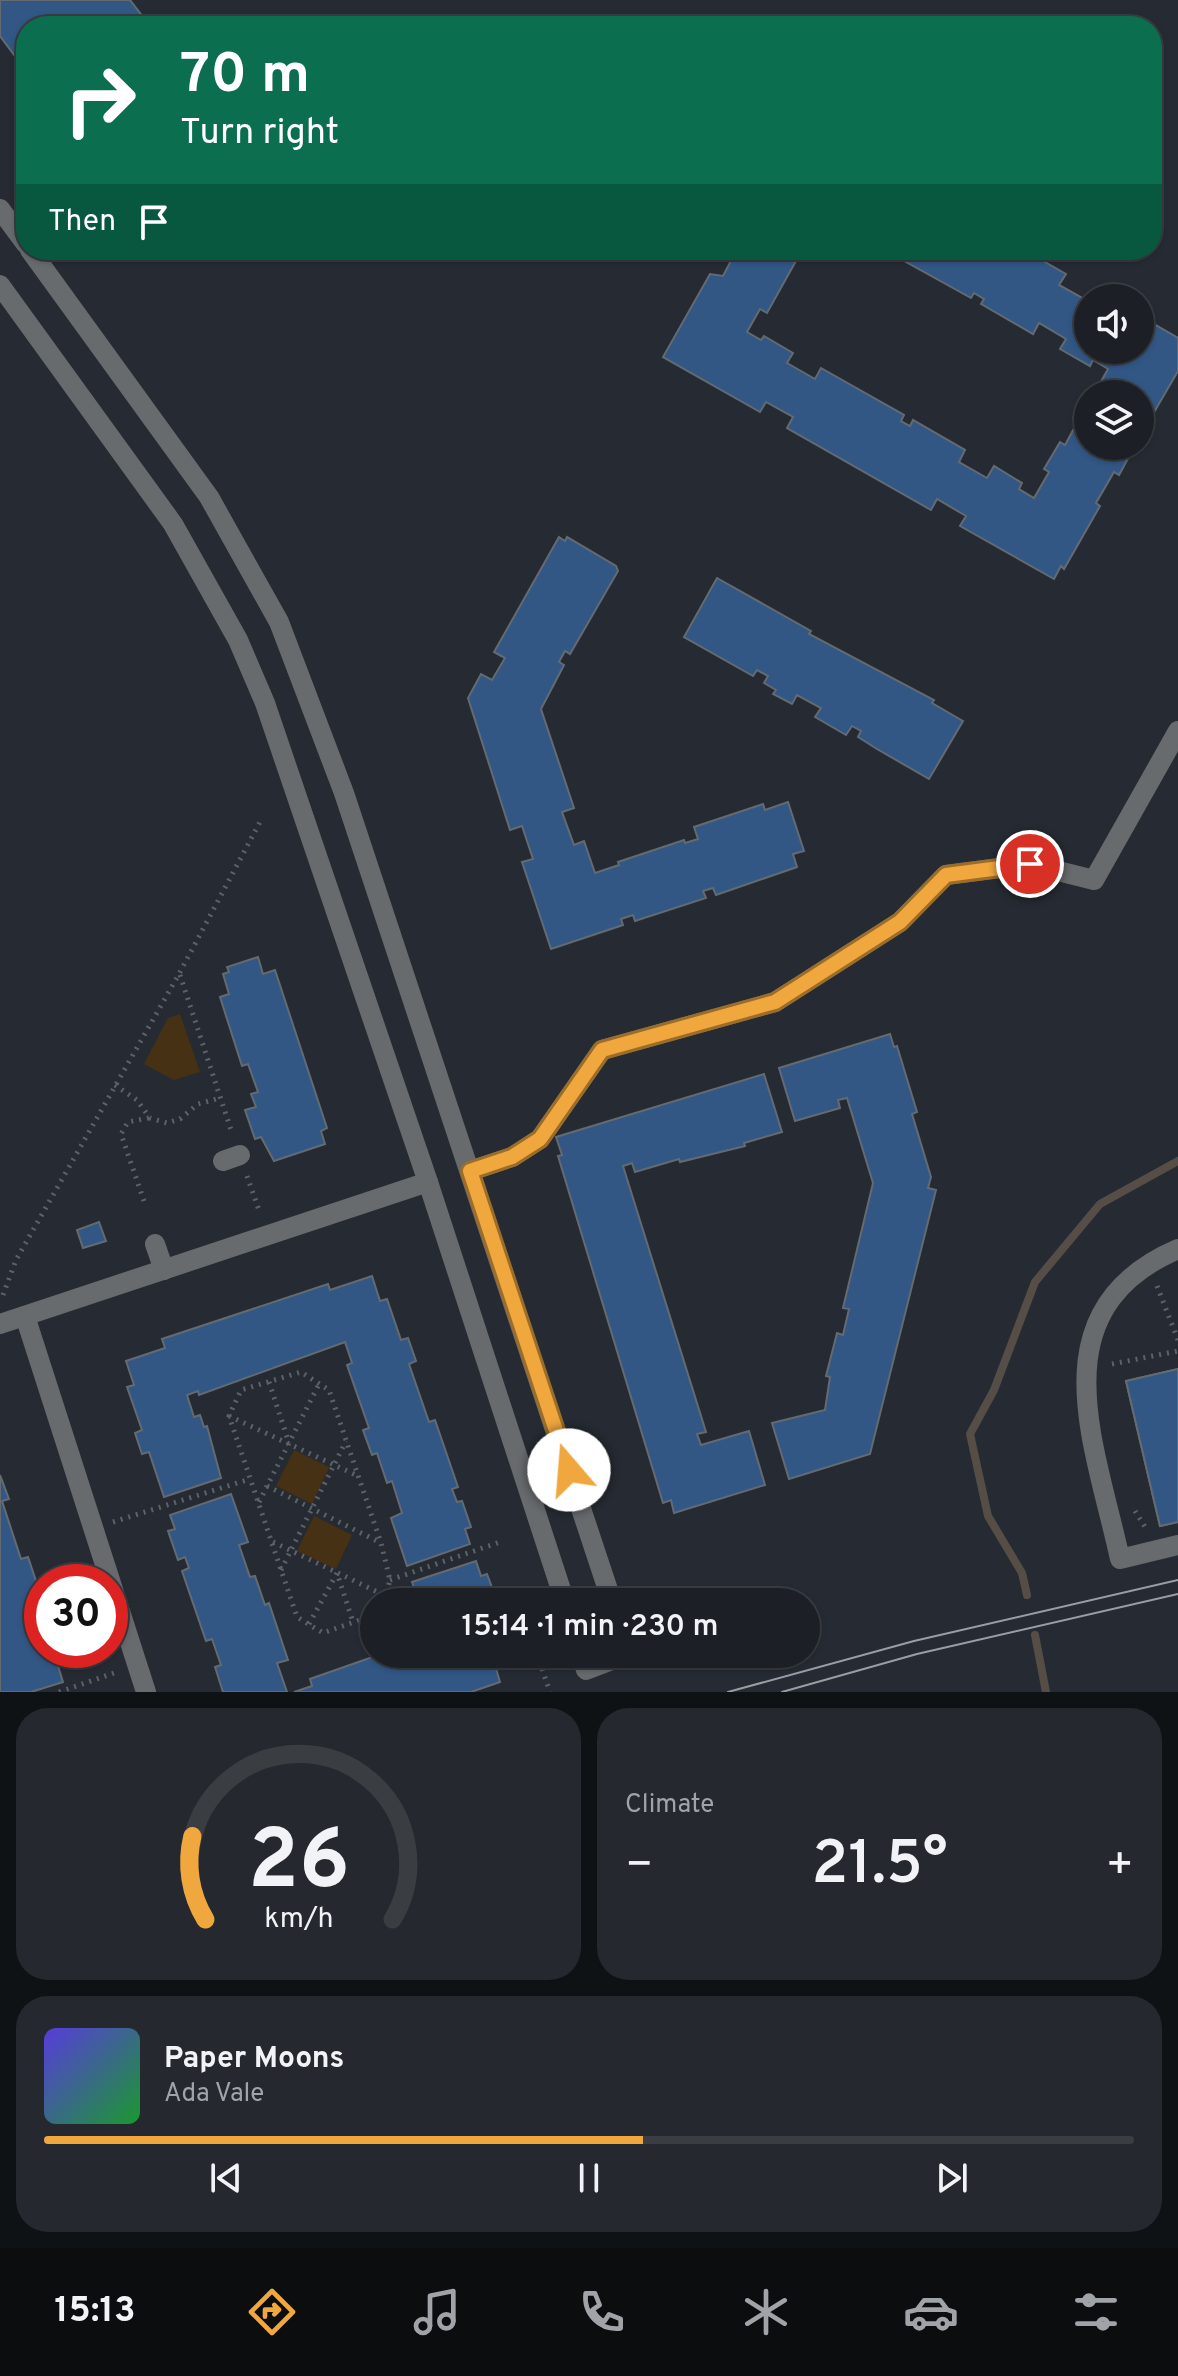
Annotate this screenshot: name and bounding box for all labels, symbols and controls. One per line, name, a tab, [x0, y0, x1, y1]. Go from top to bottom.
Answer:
text: 70 m	[180, 42, 310, 112]
icon: right	[48, 48, 152, 152]
text: Turn right	[180, 111, 339, 157]
icon: arrive	[132, 200, 176, 244]
text: Then	[48, 204, 116, 241]
map controls	[1074, 284, 1154, 460]
button: sound	[1074, 284, 1154, 364]
button: layers	[1074, 380, 1154, 460]
pin	[996, 830, 1064, 898]
icon: arrive	[1008, 842, 1052, 886]
position arrow	[527, 1428, 611, 1512]
speed limit sign: 30	[24, 1564, 128, 1668]
text: 15:14 · 1 min · 230 m	[462, 1609, 718, 1646]
text: Climate	[625, 1789, 714, 1822]
text: 26	[248, 1813, 350, 1918]
text: 21.5°	[811, 1829, 948, 1905]
text: −	[625, 1839, 653, 1895]
text: +	[1106, 1839, 1134, 1895]
text: km/h	[264, 1902, 333, 1938]
text: Paper Moons	[164, 2041, 344, 2078]
text: Ada Vale	[164, 2078, 264, 2111]
icon: previous	[204, 2156, 248, 2200]
icon: pause	[567, 2156, 611, 2200]
icon: next	[930, 2156, 974, 2200]
icon: directions	[244, 2284, 300, 2340]
icon: music	[409, 2284, 465, 2340]
icon: phone	[574, 2284, 630, 2340]
icon: climate	[738, 2284, 794, 2340]
icon: car	[903, 2284, 959, 2340]
icon: filters	[1068, 2284, 1124, 2340]
text: 15:13	[54, 2289, 135, 2335]

